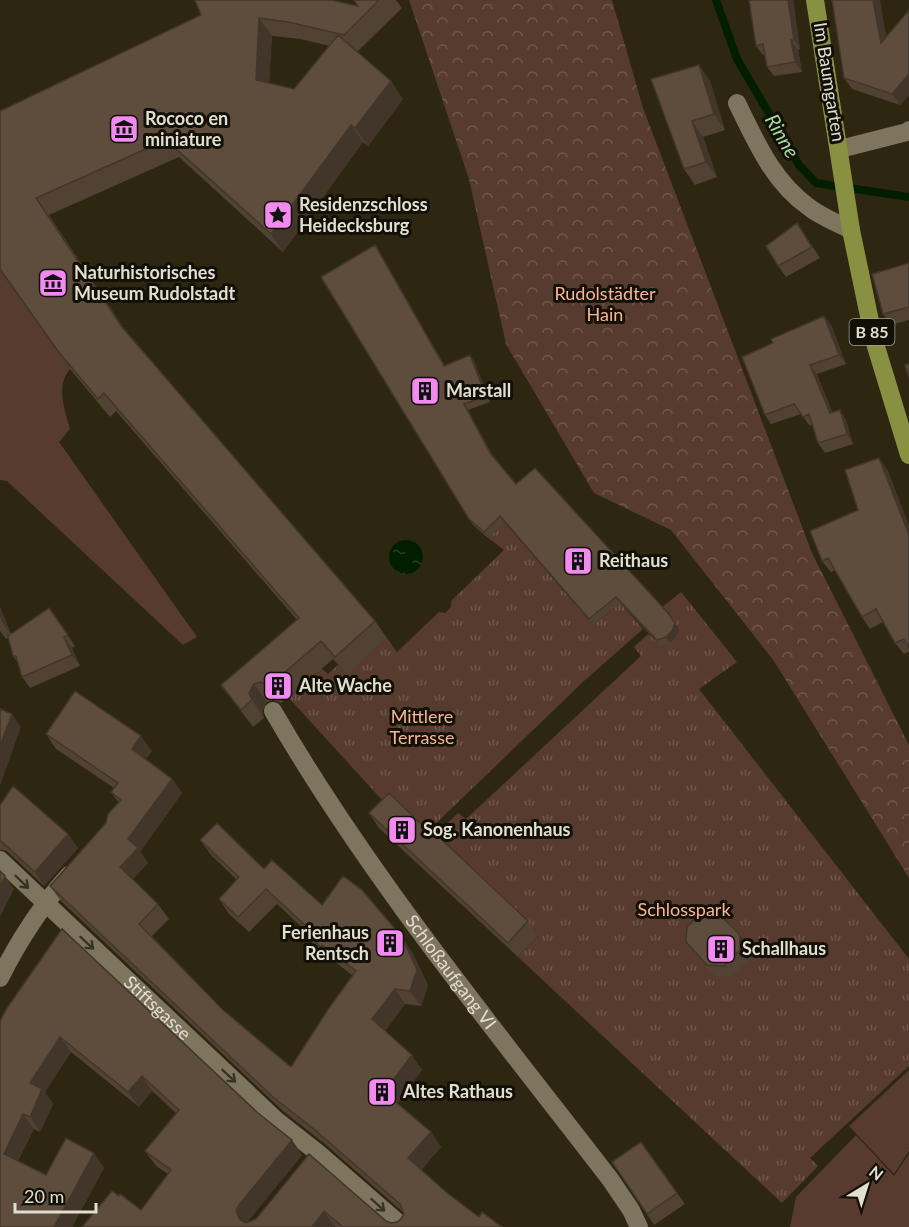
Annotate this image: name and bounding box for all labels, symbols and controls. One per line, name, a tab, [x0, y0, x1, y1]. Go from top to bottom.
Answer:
street label: Im Baumgarten	[810, 21, 850, 143]
place label: Rococo en miniature	[145, 107, 228, 150]
water label: Rinne	[761, 109, 805, 162]
museum icon: Rococo en miniature	[108, 113, 140, 145]
place label: Residenzschloss Heidecksburg	[299, 193, 428, 236]
place icon: Residenzschloss Heidecksburg	[262, 199, 294, 231]
place label: Naturhistorisches Museum Rudolstadt	[74, 261, 235, 304]
museum icon: Naturhistorisches Museum Rudolstadt	[37, 267, 69, 299]
park label: Rudolstädter Hain	[554, 282, 656, 325]
road number: B 85	[850, 319, 894, 345]
building icon: Marstall	[409, 375, 441, 407]
place label: Marstall	[446, 379, 511, 401]
building icon: Reithaus	[562, 545, 594, 577]
place label: Reithaus	[599, 549, 668, 571]
building icon: Alte Wache	[262, 670, 294, 702]
place label: Alte Wache	[298, 674, 392, 696]
park label: Mittlere Terrasse	[390, 705, 454, 748]
building icon: Sog. Kanonenhaus	[386, 814, 418, 846]
place label: Sog. Kanonenhaus	[423, 818, 571, 840]
one-way arrow	[15, 874, 30, 889]
park label: Schlosspark	[637, 898, 731, 920]
street label: Schloßaufgang VI	[401, 910, 501, 1033]
place label: Ferienhaus Rentsch	[282, 921, 369, 964]
building icon: Ferienhaus Rentsch	[374, 927, 406, 959]
building icon: Schallhaus	[705, 933, 737, 965]
one-way arrow	[79, 936, 94, 950]
place label: Schallhaus	[742, 937, 826, 959]
street label: Stiftsgasse	[120, 971, 196, 1044]
one-way arrow	[222, 1069, 237, 1083]
building icon: Altes Rathaus	[366, 1076, 398, 1108]
place label: Altes Rathaus	[402, 1080, 513, 1102]
north arrow	[837, 1155, 897, 1215]
text: N	[866, 1162, 887, 1184]
scale bar	[15, 1176, 96, 1214]
text: 20 m	[24, 1185, 64, 1207]
one-way arrow	[370, 1198, 385, 1212]

